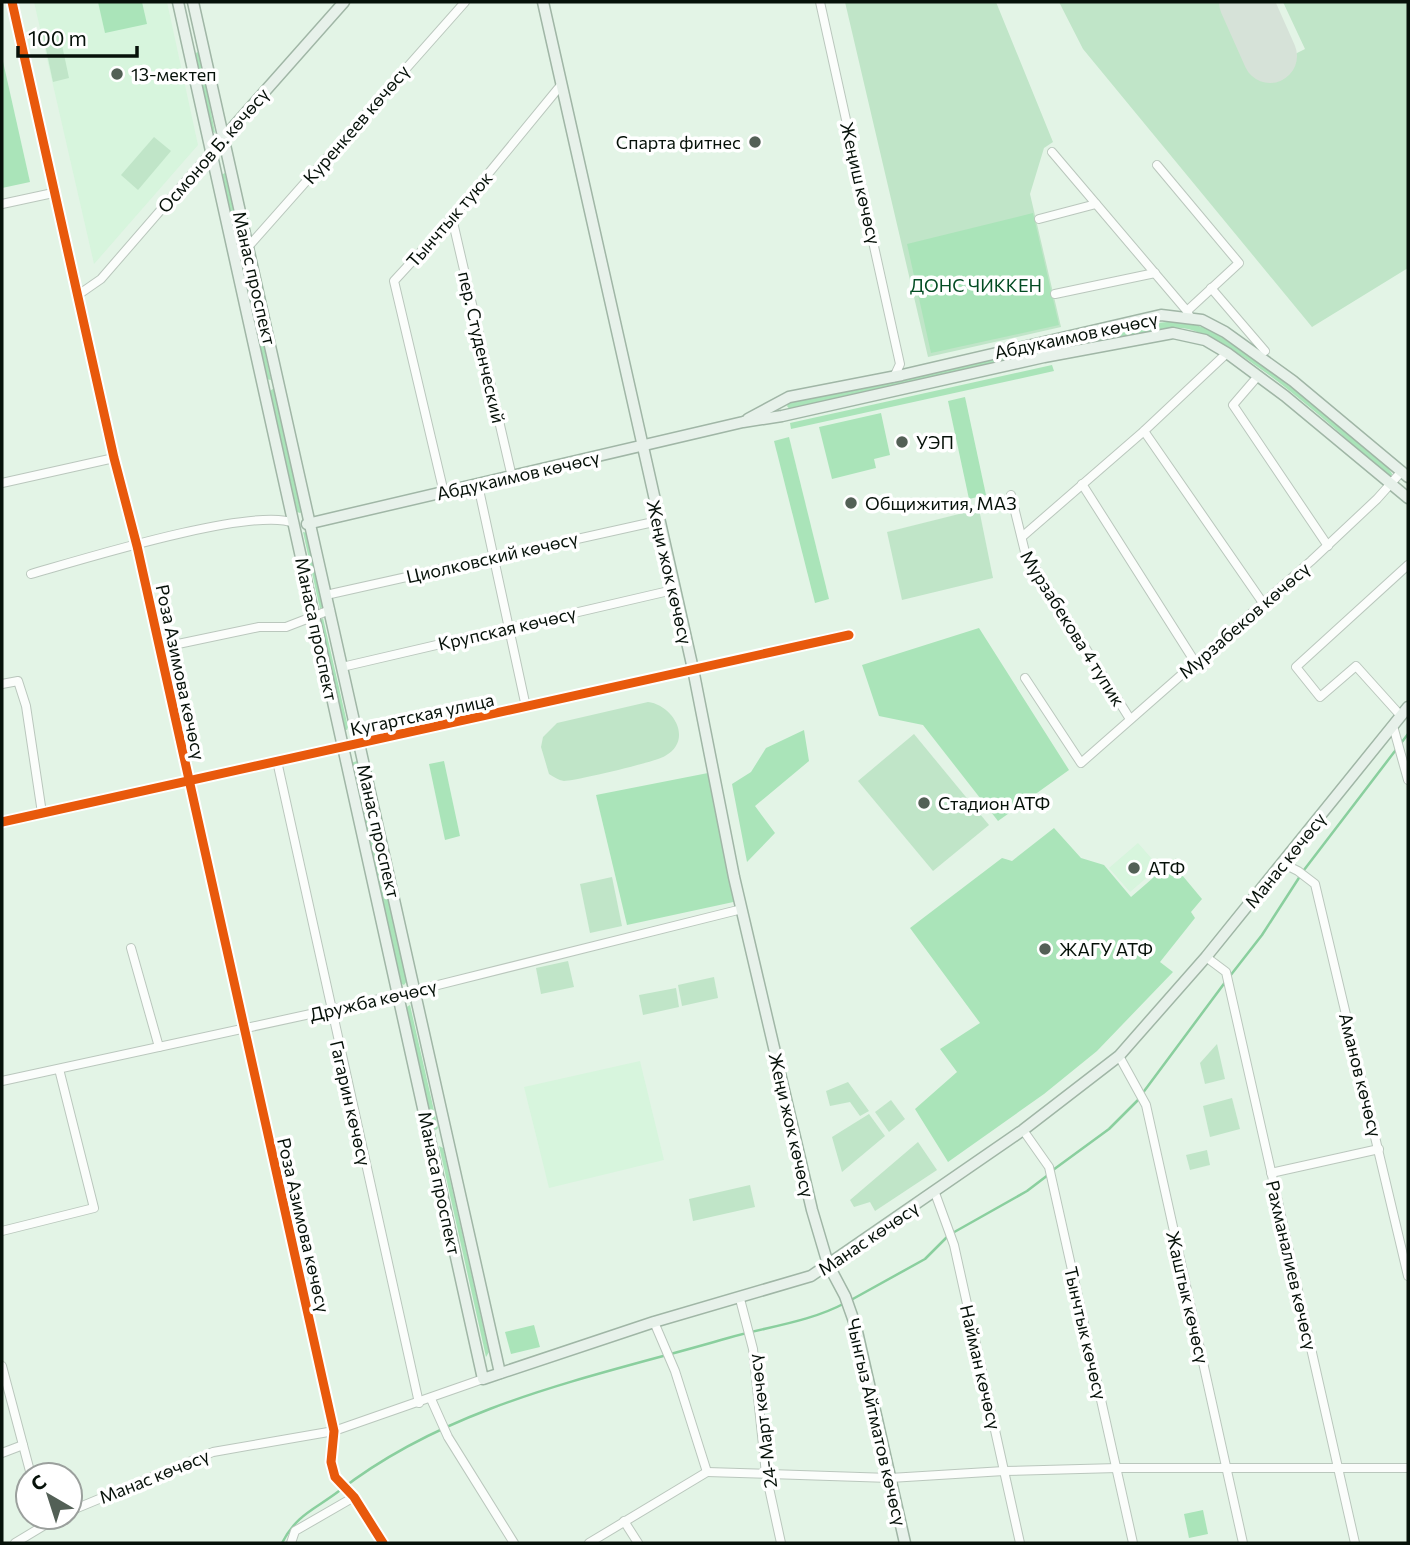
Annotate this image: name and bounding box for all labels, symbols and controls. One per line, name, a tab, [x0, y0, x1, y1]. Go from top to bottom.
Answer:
scale bar	[18, 14, 136, 58]
text: 100 m	[28, 25, 87, 50]
street label: Куренкеев көчөсү	[298, 60, 414, 188]
place label: 13-мектеп	[131, 63, 217, 85]
marker: 13-мектеп	[109, 66, 125, 82]
street label: Осмонов Б. көчөсү	[153, 83, 273, 217]
street label: Жеңиш көчөсү	[836, 120, 886, 246]
place label: Спарта фитнес	[616, 131, 741, 153]
marker: Спарта фитнес	[747, 134, 763, 150]
street label: Тынчтык туюк	[401, 166, 497, 271]
street label: Манас проспект	[229, 209, 281, 348]
street label: пер. Студенческий	[454, 269, 510, 425]
park label: ДОНС ЧИККЕН	[910, 274, 1042, 296]
street label: Абдукаимов көчөсү	[992, 307, 1160, 363]
place label: УЭП	[916, 431, 954, 453]
marker: УЭП	[894, 434, 910, 450]
street label: Абдукаимов көчөсү	[434, 446, 602, 504]
place label: Общижития, МАЗ	[865, 492, 1017, 514]
marker: Общижития, МАЗ	[843, 495, 859, 511]
street label: Жеңи жок көчөсү	[643, 497, 697, 647]
street label: Циолковский көчөсү	[404, 527, 580, 587]
street label: Мурзабекова 4 тупик	[1016, 546, 1130, 710]
street label: Манаса проспект	[291, 555, 343, 703]
street label: Мурзабеков көчөсү	[1174, 557, 1314, 683]
street label: Роза Азимова көчөсү	[152, 582, 210, 762]
street label: Крупская көчөсү	[436, 601, 578, 655]
street label: Кугартская улица	[348, 688, 496, 740]
street label: Манас проспект	[353, 762, 405, 901]
place label: Стадион АТФ	[938, 792, 1050, 814]
marker: Стадион АТФ	[916, 795, 932, 811]
street label: Манас көчөсү	[1240, 808, 1330, 912]
place label: АТФ	[1148, 857, 1185, 879]
marker: АТФ	[1126, 860, 1142, 876]
place label: ЖАГУ АТФ	[1059, 938, 1153, 960]
marker: ЖАГУ АТФ	[1037, 941, 1053, 957]
street label: Дружба көчөсү	[307, 975, 439, 1025]
street label: Аманов көчөсү	[1335, 1011, 1387, 1139]
street label: Гагарин көчөсү	[326, 1038, 376, 1168]
street label: Жеңи жок көчөсү	[765, 1050, 819, 1200]
street label: Манаса проспект	[414, 1109, 466, 1257]
street label: Роза Азимова көчөсү	[273, 1135, 335, 1315]
street label: Рахманалиев көчөсү	[1262, 1178, 1322, 1352]
street label: Манас көчөсү	[813, 1196, 923, 1280]
street label: Жаштык көчөсү	[1162, 1228, 1214, 1366]
street label: Тынчтык көчөсү	[1060, 1264, 1112, 1402]
street label: Найман көчөсү	[956, 1302, 1006, 1432]
street label: Чынгыз Айтматов көчөсү	[842, 1316, 912, 1528]
street label: 24-Март көчөсү	[743, 1353, 781, 1489]
street label: Манас көчөсү	[96, 1444, 212, 1508]
north arrow	[14, 1461, 84, 1531]
text: С	[26, 1469, 50, 1495]

